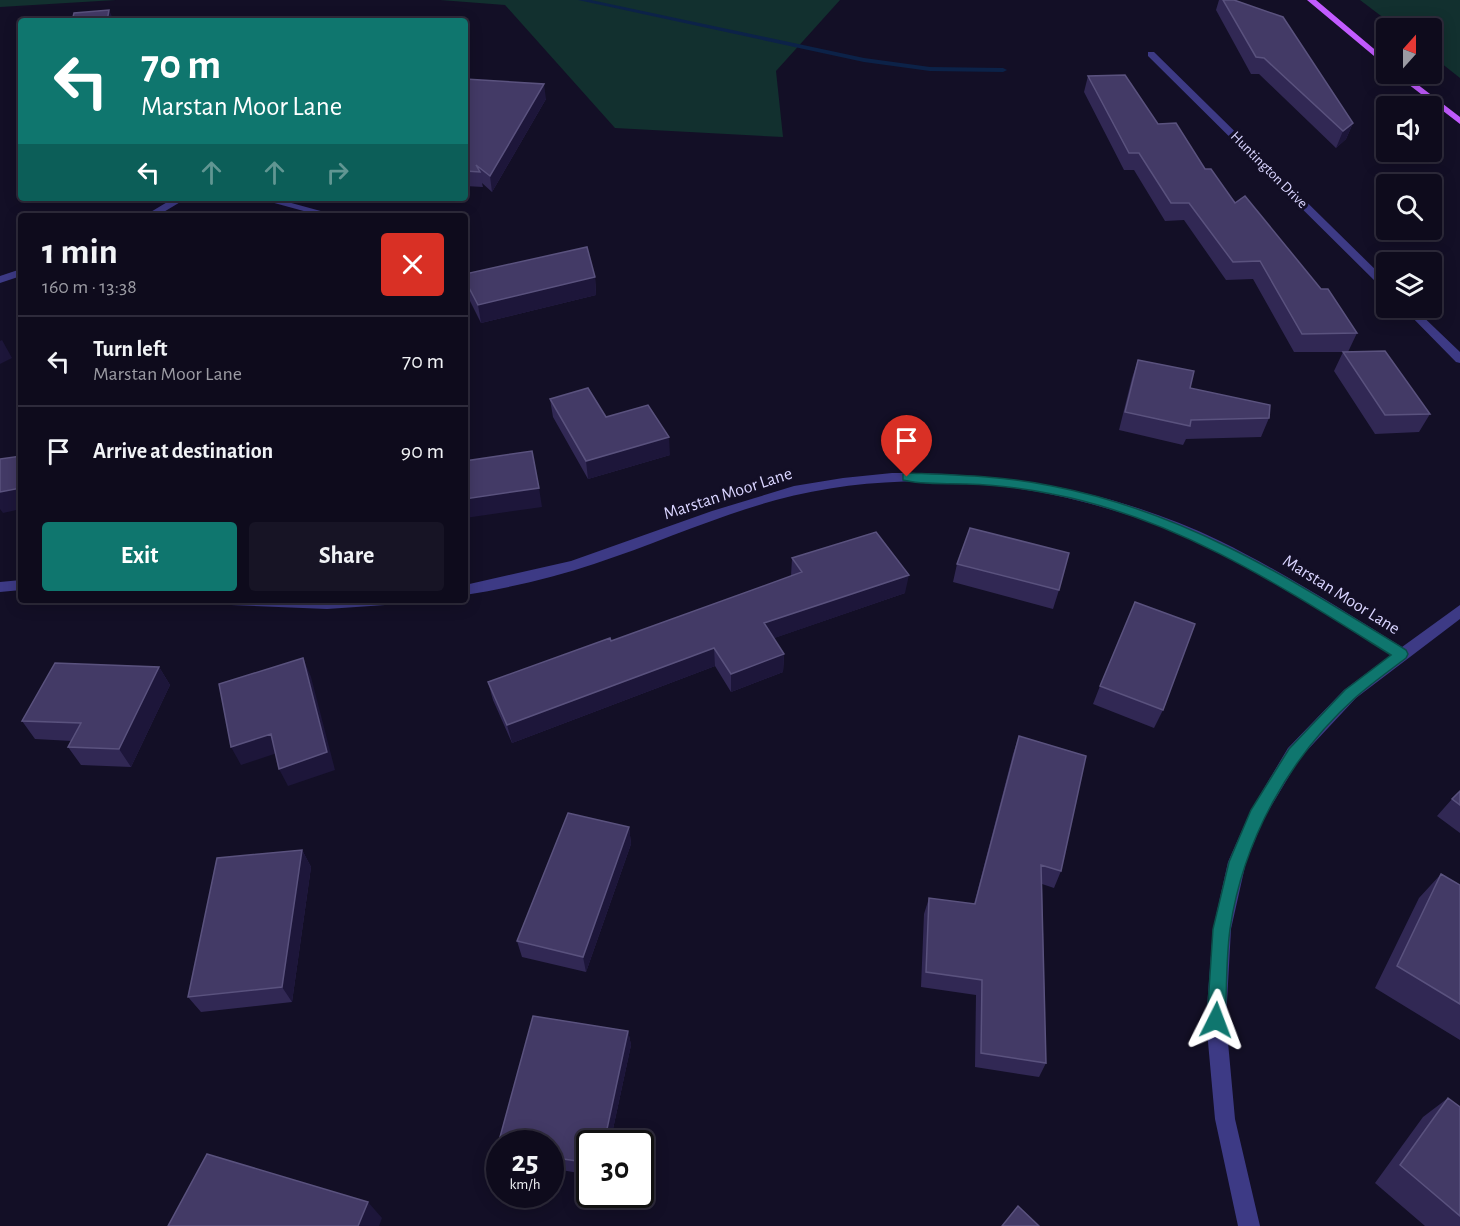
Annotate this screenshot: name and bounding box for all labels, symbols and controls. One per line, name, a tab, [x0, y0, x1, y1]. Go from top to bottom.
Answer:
north arrow	[1376, 18, 1442, 84]
map controls	[1376, 18, 1442, 318]
icon: left	[42, 42, 120, 120]
text: 70 m	[141, 44, 221, 86]
text: Marstan Moor Lane	[141, 93, 342, 120]
button: sound	[1376, 96, 1442, 162]
street label: Huntington Drive	[1228, 129, 1310, 211]
icon: left	[132, 156, 165, 189]
icon: ahead	[195, 156, 228, 189]
icon: ahead	[258, 156, 291, 189]
icon: right	[321, 156, 354, 189]
button: search	[1376, 174, 1442, 240]
button: close	[381, 233, 444, 296]
text: 1 min	[42, 234, 118, 270]
button: layers	[1376, 252, 1442, 318]
text: 160 m · 13:38	[42, 277, 137, 297]
text: Turn left	[93, 338, 167, 360]
icon: left	[42, 345, 75, 378]
text: 70 m	[402, 350, 444, 372]
text: Marstan Moor Lane	[93, 364, 242, 384]
pin	[881, 415, 932, 477]
icon: arrive	[890, 424, 923, 457]
icon: arrive	[42, 435, 75, 468]
text: Arrive at destination	[93, 440, 273, 462]
text: 90 m	[401, 440, 444, 462]
street label: Marstan Moor Lane	[661, 465, 795, 523]
button: Exit	[42, 522, 237, 591]
button: Share	[249, 522, 444, 591]
street label: Marstan Moor Lane	[1279, 552, 1403, 638]
position arrow	[1184, 988, 1248, 1052]
speed limit sign: 30	[576, 1130, 654, 1208]
text: 25	[511, 1147, 539, 1177]
text: km/h	[510, 1177, 540, 1192]

